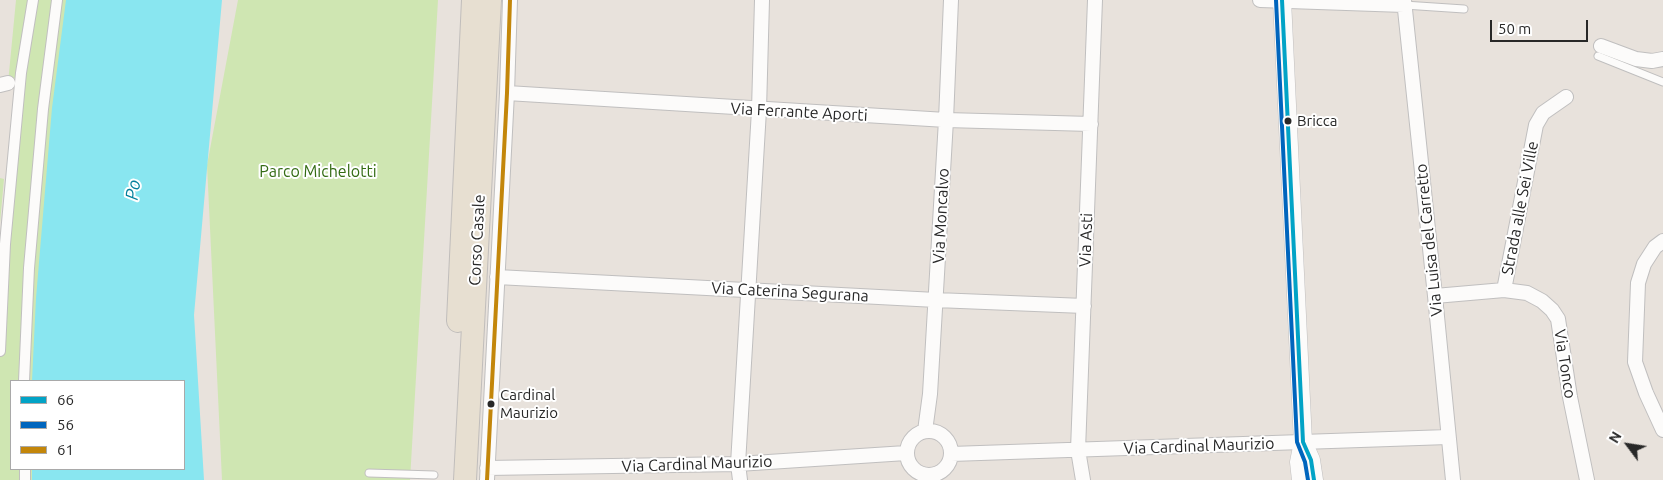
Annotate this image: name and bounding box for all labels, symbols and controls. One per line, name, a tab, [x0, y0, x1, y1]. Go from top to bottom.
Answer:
scale bar	[1493, 10, 1590, 42]
text: 50 m	[1498, 20, 1531, 37]
street label: Via Ferrante Aporti	[730, 99, 868, 125]
place label: Bricca	[1297, 112, 1337, 130]
marker: Bricca	[1283, 116, 1293, 126]
street label: Strada alle Sei Ville	[1498, 139, 1542, 277]
park label: Parco Michelotti	[259, 162, 377, 182]
street label: Via Luisa del Carretto	[1411, 163, 1447, 317]
street label: Via Moncalvo	[929, 168, 953, 264]
water label: Po	[121, 178, 145, 202]
street label: Corso Casale	[465, 194, 489, 286]
street label: Via Asti	[1075, 213, 1097, 267]
street label: Via Caterina Segurana	[711, 278, 869, 306]
street label: Via Tonco	[1550, 328, 1580, 400]
legend	[10, 380, 185, 470]
place label: Cardinal Maurizio	[500, 386, 558, 421]
text: 66	[57, 391, 74, 408]
marker: Cardinal Maurizio	[486, 399, 496, 409]
text: 56	[57, 416, 74, 433]
north arrow	[1603, 420, 1653, 470]
text: N	[1606, 429, 1625, 446]
street label: Via Cardinal Maurizio	[1123, 434, 1275, 458]
text: 61	[57, 441, 74, 458]
street label: Via Cardinal Maurizio	[621, 452, 773, 476]

